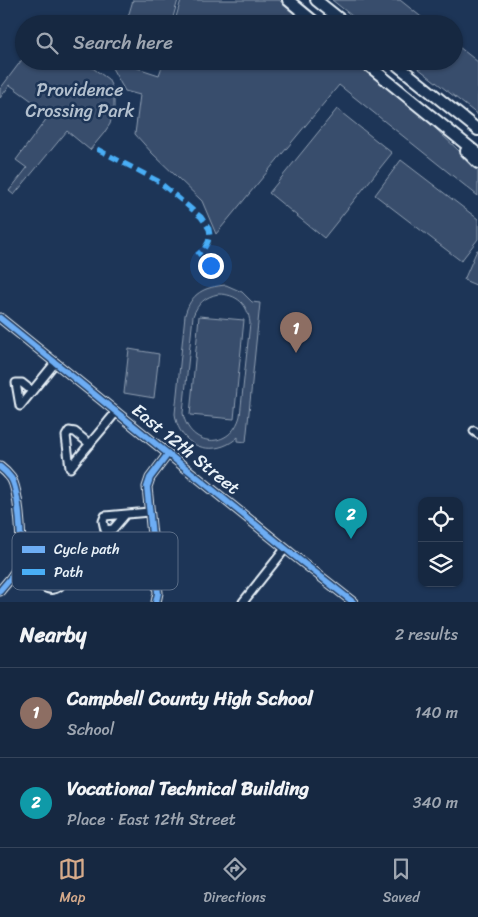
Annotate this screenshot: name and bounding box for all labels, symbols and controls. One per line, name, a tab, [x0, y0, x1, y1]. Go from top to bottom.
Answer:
search box	[15, 15, 463, 70]
text: Search here	[73, 26, 173, 59]
icon: search	[33, 29, 61, 57]
park label: Providence Crossing Park	[26, 74, 135, 127]
your location	[198, 253, 224, 279]
pin: 1	[280, 312, 312, 353]
street label: East 12th Street	[125, 395, 248, 503]
map controls	[418, 497, 463, 587]
button: locate	[418, 497, 463, 542]
pin: 2	[335, 498, 367, 539]
legend	[12, 532, 178, 590]
text: Cycle path	[54, 537, 120, 562]
button: layers	[418, 542, 463, 587]
text: Path	[54, 560, 83, 585]
text: Nearby	[20, 616, 86, 654]
text: 2 results	[395, 620, 458, 649]
text: Campbell County High School	[67, 682, 313, 715]
text: 1	[33, 698, 39, 727]
text: 140 m	[415, 698, 458, 727]
text: School	[67, 715, 114, 744]
text: Vocational Technical Building	[67, 772, 309, 805]
text: 2	[31, 788, 41, 817]
text: 340 m	[413, 788, 458, 817]
text: Place · East 12th Street	[67, 805, 236, 834]
tab: Map	[58, 855, 86, 910]
tab: Directions	[203, 855, 266, 910]
tab: Saved	[383, 855, 420, 910]

